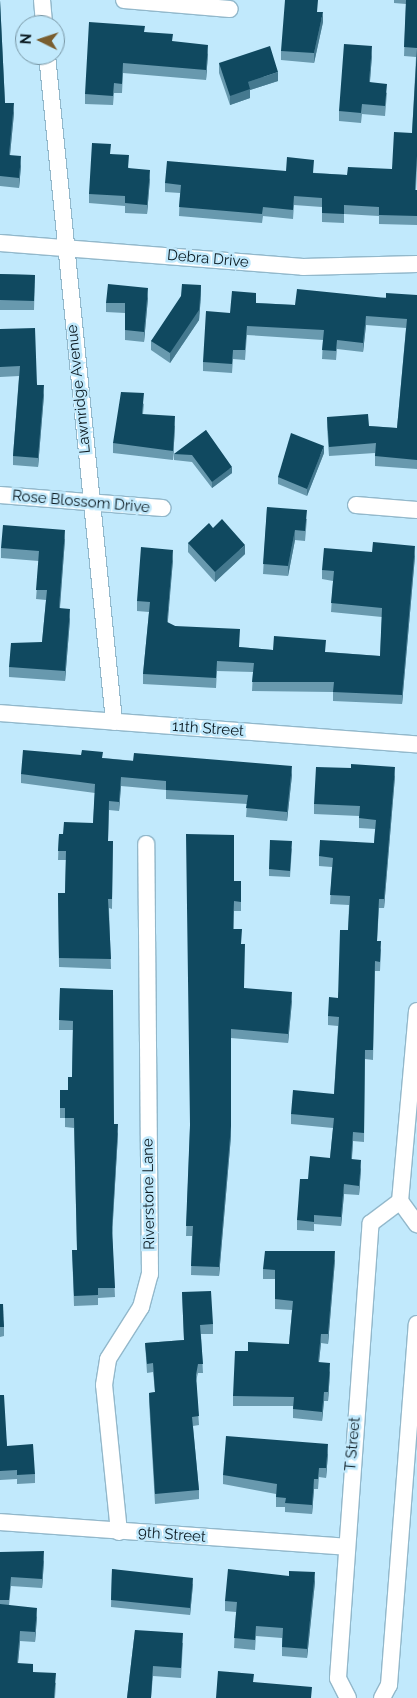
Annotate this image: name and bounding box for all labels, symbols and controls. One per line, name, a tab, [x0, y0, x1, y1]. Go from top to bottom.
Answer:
north arrow	[15, 15, 65, 65]
text: N	[18, 33, 34, 45]
street label: Debra Drive	[166, 246, 250, 272]
street label: Lawnridge Avenue	[63, 323, 95, 455]
street label: Rose Blossom Drive	[11, 487, 151, 517]
street label: 11th Street	[171, 718, 245, 740]
street label: Riverstone Lane	[139, 1138, 159, 1250]
street label: T Street	[342, 1416, 364, 1472]
street label: 9th Street	[137, 1524, 207, 1546]

